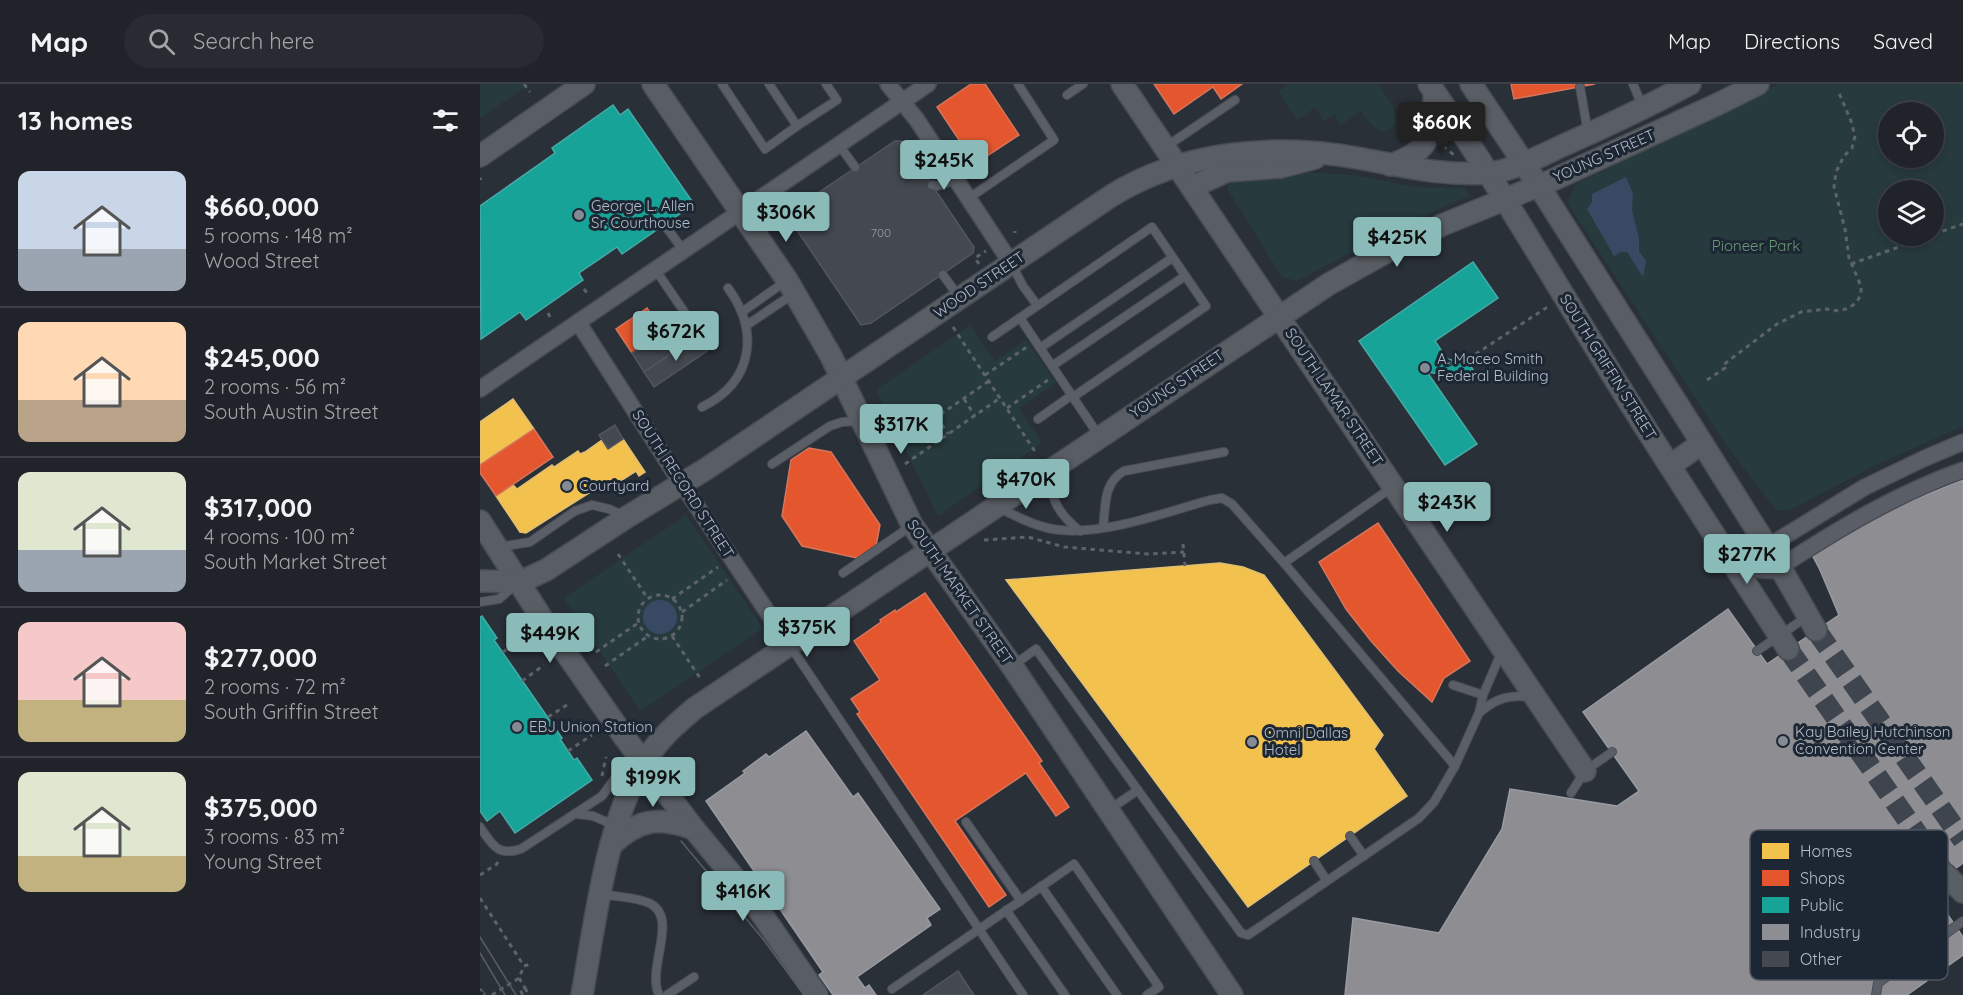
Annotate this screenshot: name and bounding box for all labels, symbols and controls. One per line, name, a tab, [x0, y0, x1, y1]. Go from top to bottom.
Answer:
search box	[124, 14, 544, 68]
text: Map	[30, 24, 88, 59]
icon: search	[145, 25, 178, 58]
text: Search here	[193, 27, 315, 55]
text: Map	[1668, 28, 1711, 54]
text: Directions	[1744, 28, 1840, 54]
text: Saved	[1873, 28, 1933, 54]
pin: $660K	[1400, 102, 1484, 153]
map controls	[1878, 102, 1944, 246]
button: locate	[1878, 102, 1944, 168]
text: 13 homes	[18, 104, 133, 137]
icon: filters	[429, 104, 462, 137]
text: $660K	[1412, 109, 1472, 134]
street label: YOUNG STREET	[1550, 125, 1658, 186]
pin: $245K	[902, 140, 986, 191]
text: $245K	[914, 147, 974, 172]
button: layers	[1878, 180, 1944, 246]
text: $660,000	[204, 190, 319, 223]
pin: $306K	[744, 192, 828, 243]
icon: home	[66, 195, 138, 267]
place label: George L. Allen Sr. Courthouse	[591, 196, 695, 232]
text: $306K	[756, 199, 816, 224]
marker: George L. Allen Sr. Courthouse	[572, 208, 586, 222]
pin: $425K	[1355, 217, 1439, 268]
text: 5 rooms · 148 m²	[204, 223, 353, 248]
text: $425K	[1367, 224, 1427, 249]
house number: 700	[871, 225, 891, 240]
park label: Pioneer Park	[1712, 236, 1800, 255]
street label: WOOD STREET	[930, 247, 1028, 322]
text: Wood Street	[204, 248, 319, 273]
street label: SOUTH GRIFFIN STREET	[1556, 290, 1661, 443]
pin: $672K	[634, 311, 718, 362]
text: $672K	[647, 318, 705, 343]
street label: SOUTH LAMAR STREET	[1281, 324, 1388, 469]
text: $245,000	[204, 341, 320, 374]
street label: YOUNG STREET	[1126, 345, 1227, 422]
icon: home	[66, 346, 138, 418]
place label: A. Maceo Smith Federal Building	[1437, 349, 1549, 385]
marker: A. Maceo Smith Federal Building	[1418, 361, 1432, 375]
text: 2 rooms · 56 m²	[204, 374, 346, 399]
text: South Austin Street	[204, 399, 379, 424]
pin: $317K	[859, 404, 943, 455]
street label: SOUTH RECORD STREET	[628, 406, 738, 561]
text: $317K	[874, 411, 928, 436]
pin: $470K	[984, 459, 1068, 510]
text: $470K	[996, 466, 1056, 491]
place label: Courtyard	[579, 476, 649, 495]
marker: Courtyard	[560, 479, 574, 493]
pin: $243K	[1405, 482, 1489, 533]
text: $243K	[1418, 489, 1476, 514]
text: $317,000	[204, 491, 312, 524]
icon: home	[66, 496, 138, 568]
street label: SOUTH MARKET STREET	[903, 516, 1018, 668]
text: 4 rooms · 100 m²	[204, 524, 355, 549]
pin: $277K	[1705, 534, 1789, 585]
text: $277K	[1718, 541, 1776, 566]
text: South Market Street	[204, 549, 387, 574]
pin: $375K	[765, 607, 849, 658]
pin: $449K	[508, 613, 592, 664]
text: $375K	[778, 614, 836, 639]
text: $449K	[520, 620, 580, 645]
text: $277,000	[204, 641, 317, 674]
icon: home	[66, 646, 138, 718]
text: 2 rooms · 72 m²	[204, 674, 346, 699]
text: South Griffin Street	[204, 699, 379, 724]
place label: EBJ Union Station	[529, 717, 653, 736]
marker: EBJ Union Station	[510, 720, 524, 734]
place label: Kay Bailey Hutchinson Convention Center	[1795, 722, 1951, 758]
place label: Omni Dallas Hotel	[1264, 723, 1348, 759]
marker: Kay Bailey Hutchinson Convention Center	[1776, 734, 1790, 748]
marker: Omni Dallas Hotel	[1245, 735, 1259, 749]
pin: $199K	[611, 757, 695, 808]
text: $199K	[625, 764, 681, 789]
text: $375,000	[204, 791, 318, 824]
icon: home	[66, 796, 138, 868]
text: 3 rooms · 83 m²	[204, 824, 345, 849]
legend	[1750, 830, 1948, 980]
text: Homes	[1800, 841, 1852, 861]
text: Young Street	[204, 849, 322, 874]
text: Shops	[1800, 868, 1845, 888]
pin: $416K	[701, 871, 785, 922]
text: $416K	[715, 878, 771, 903]
text: Public	[1800, 895, 1844, 915]
text: Industry	[1800, 922, 1860, 942]
text: Other	[1800, 949, 1842, 969]

